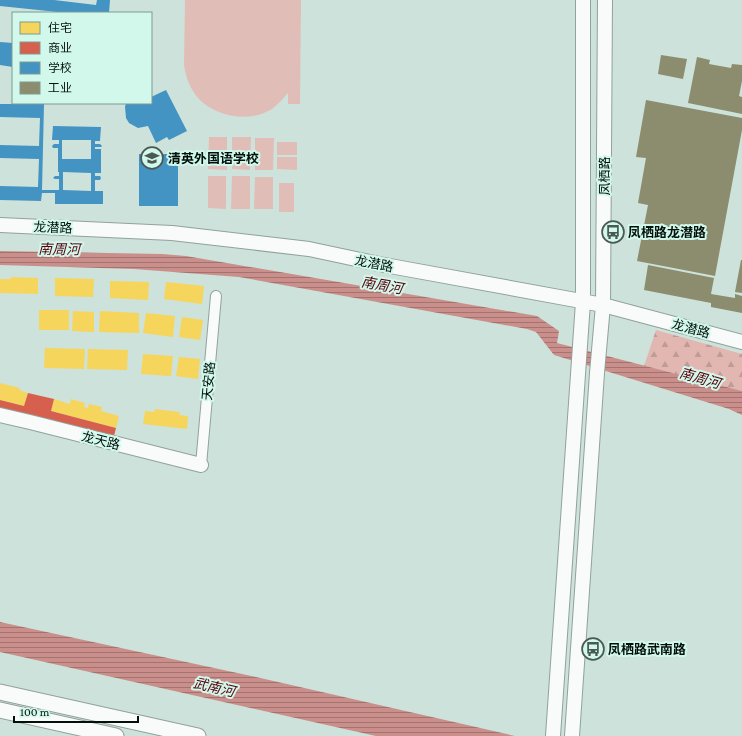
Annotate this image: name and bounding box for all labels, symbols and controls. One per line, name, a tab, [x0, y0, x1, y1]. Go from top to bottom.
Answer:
legend	[12, 12, 152, 104]
text: 住宅	[48, 21, 72, 35]
text: 商业	[48, 41, 72, 55]
text: 学校	[48, 61, 72, 75]
text: 工业	[48, 81, 72, 95]
school or university icon: 清英外国语学校	[139, 145, 165, 171]
place label: 清英外国语学校	[168, 151, 259, 166]
street label: 凤栖路	[597, 156, 612, 196]
street label: 龙潜路	[33, 219, 73, 236]
bus stop icon: 凤栖路龙潜路	[600, 219, 626, 245]
place label: 凤栖路龙潜路	[628, 225, 706, 240]
water label: 南周河	[38, 241, 83, 257]
street label: 龙潜路	[353, 252, 394, 275]
water label: 南周河	[360, 273, 407, 297]
street label: 龙潜路	[670, 316, 712, 341]
street label: 天安路	[199, 361, 218, 401]
water label: 南周河	[678, 365, 725, 392]
street label: 龙天路	[80, 428, 122, 452]
bus stop icon: 凤栖路武南路	[580, 636, 606, 662]
place label: 凤栖路武南路	[608, 642, 686, 657]
water label: 武南河	[192, 674, 239, 700]
scale bar	[14, 698, 138, 724]
text: 100 m	[20, 705, 50, 719]

